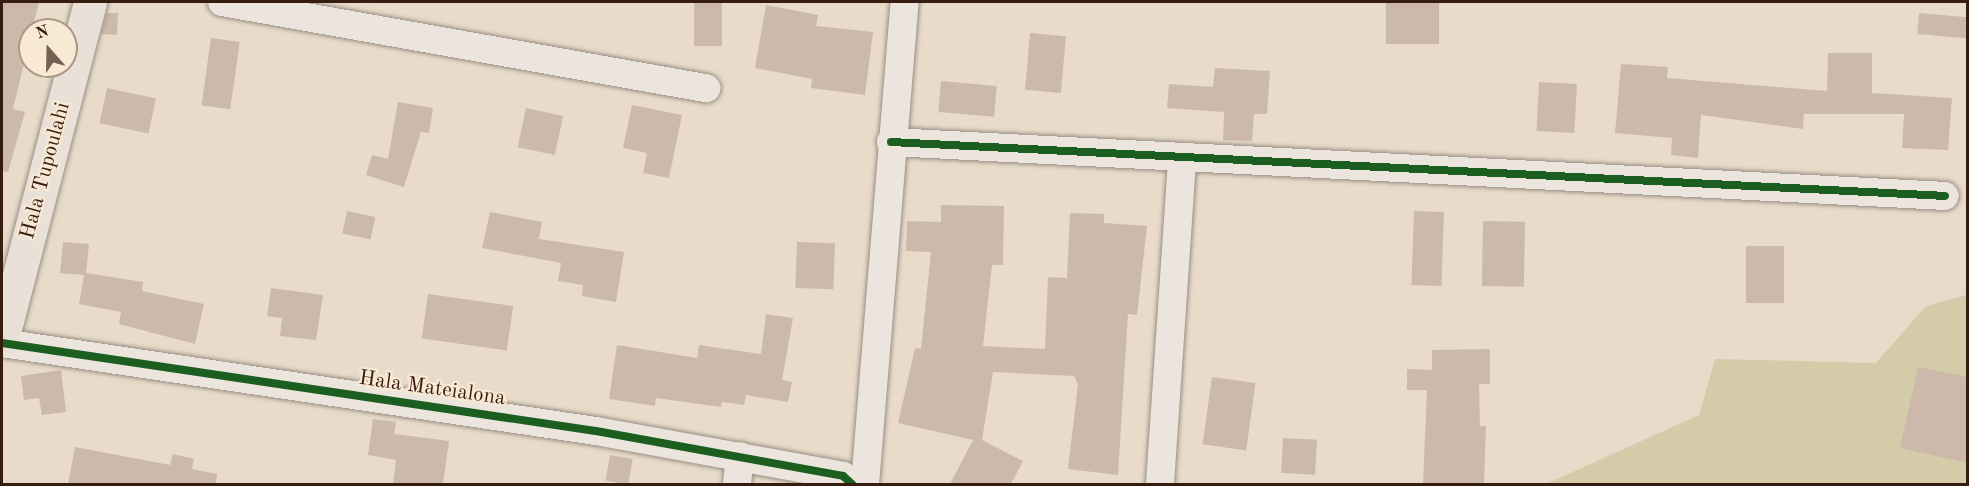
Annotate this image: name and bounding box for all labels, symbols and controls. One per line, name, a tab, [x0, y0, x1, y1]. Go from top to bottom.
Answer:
north arrow	[18, 18, 78, 78]
text: N	[34, 23, 51, 43]
street label: Hala Tupoulahi	[16, 100, 76, 242]
street label: Hala Mateialona	[357, 366, 507, 412]

